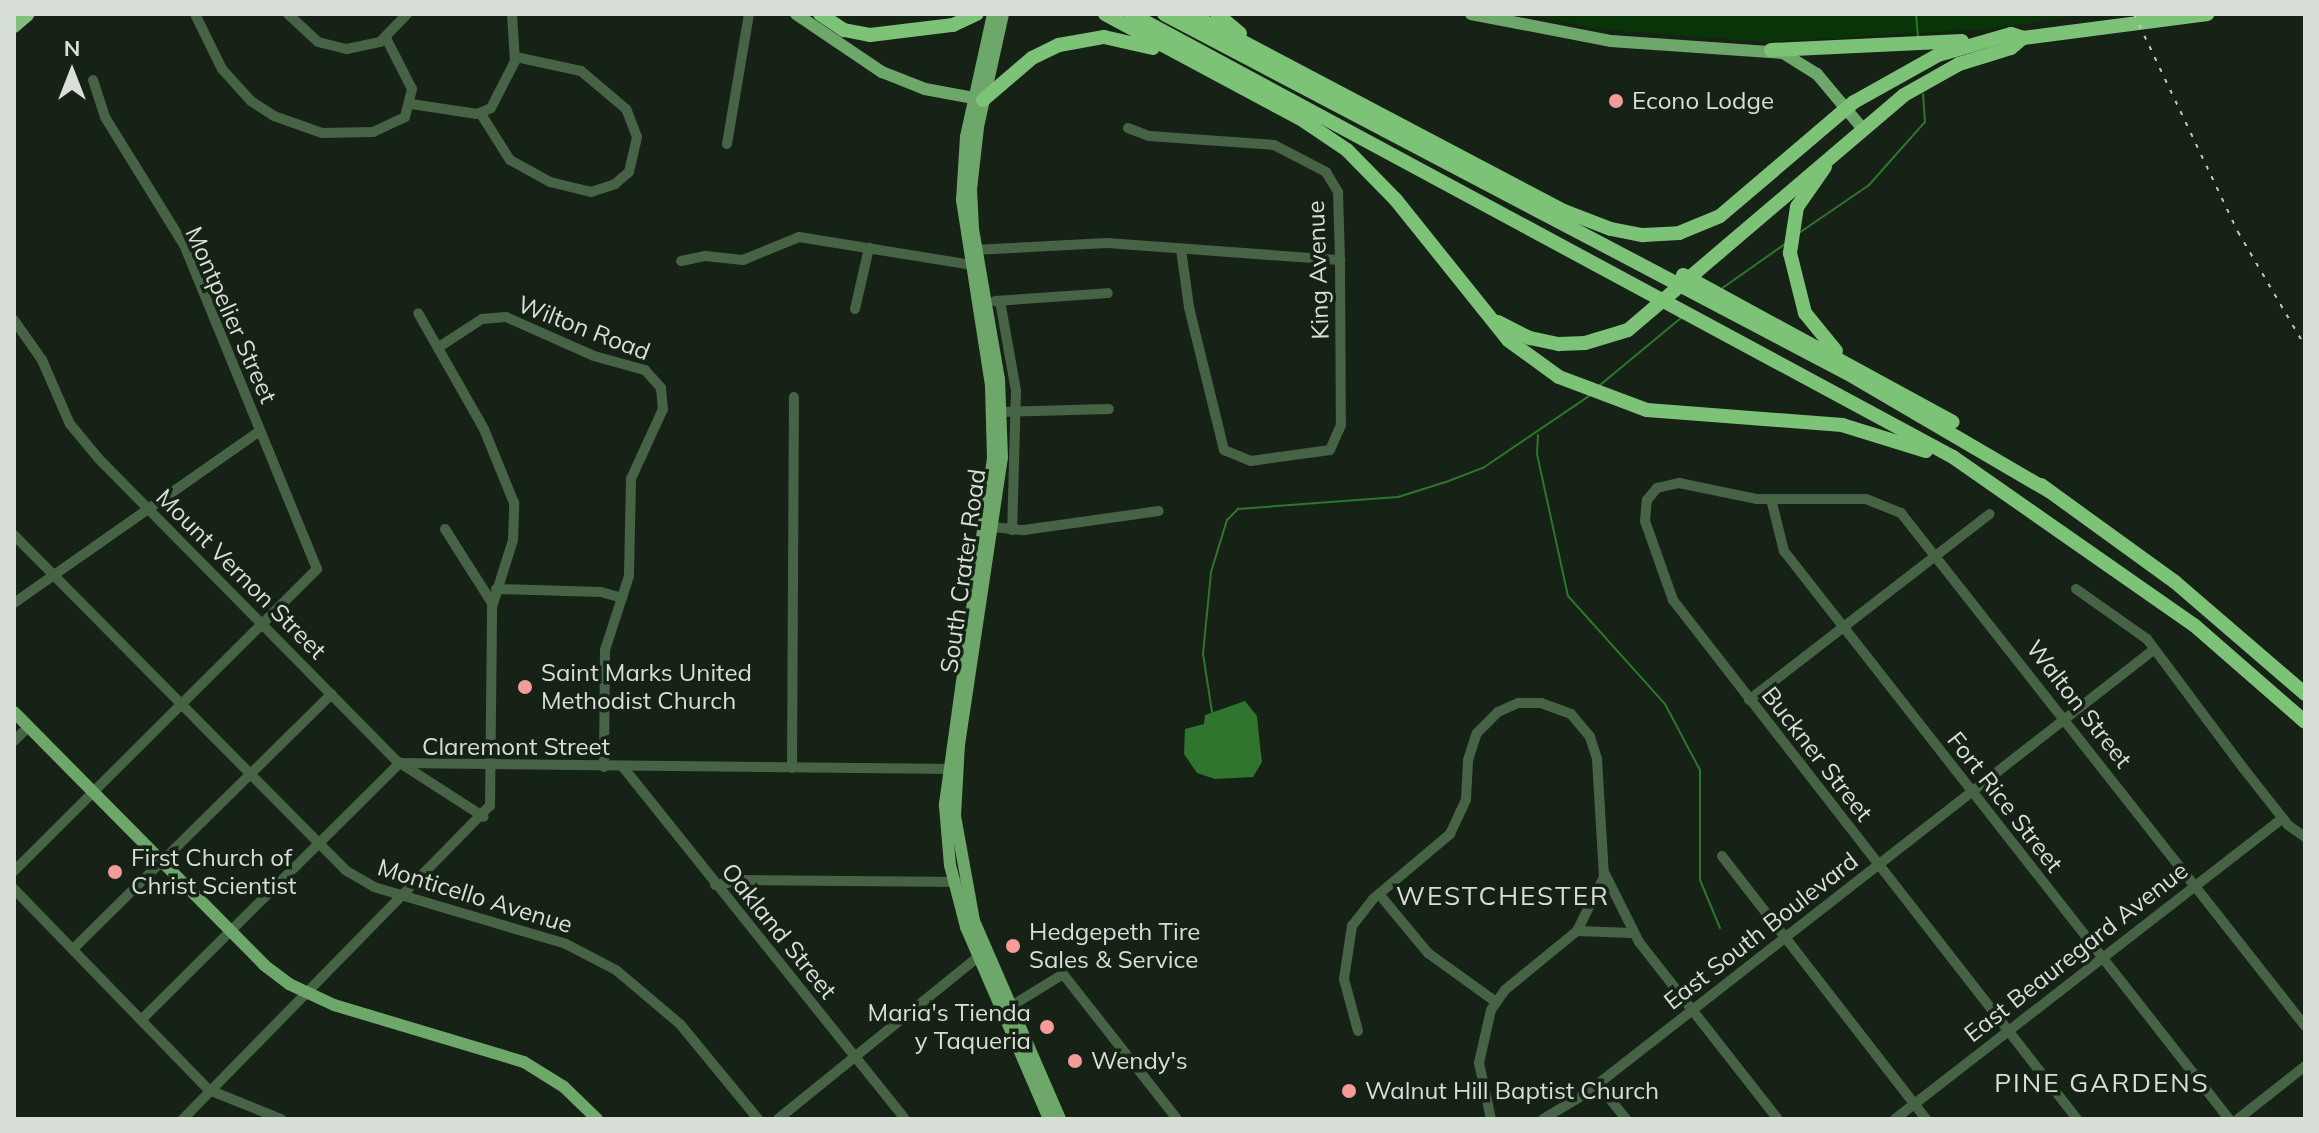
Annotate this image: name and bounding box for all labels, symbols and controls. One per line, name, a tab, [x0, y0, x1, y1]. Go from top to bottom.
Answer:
north arrow	[32, 32, 112, 112]
text: N	[64, 34, 80, 62]
place label: Econo Lodge	[1632, 87, 1774, 115]
marker: Econo Lodge	[1607, 92, 1625, 110]
street label: King Avenue	[1301, 200, 1335, 340]
street label: Montpelier Street	[179, 222, 283, 408]
street label: Wilton Road	[514, 290, 654, 366]
street label: South Crater Road	[934, 467, 992, 675]
street label: Mount Vernon Street	[150, 483, 332, 665]
street label: Walton Street	[2020, 634, 2138, 774]
place label: Saint Marks United Methodist Church	[541, 659, 752, 715]
marker: Saint Marks United Methodist Church	[516, 678, 534, 696]
street label: Buckner Street	[1756, 681, 1878, 827]
street label: Fort Rice Street	[1941, 726, 2069, 878]
street label: Claremont Street	[422, 733, 610, 761]
place label: First Church of Christ Scientist	[131, 844, 296, 900]
street label: East South Boulevard	[1658, 846, 1864, 1016]
street label: Monticello Avenue	[374, 853, 576, 939]
street label: East Beauregard Avenue	[1959, 856, 2193, 1048]
street label: Oakland Street	[715, 857, 843, 1005]
marker: First Church of Christ Scientist	[106, 863, 124, 881]
district label: WESTCHESTER	[1396, 880, 1610, 912]
place label: Hedgepeth Tire Sales & Service	[1029, 918, 1200, 974]
marker: Hedgepeth Tire Sales & Service	[1004, 937, 1022, 955]
place label: Maria's Tienda y Taqueria	[868, 999, 1031, 1055]
marker: Maria's Tienda y Taqueria	[1038, 1018, 1056, 1036]
place label: Wendy's	[1091, 1047, 1188, 1075]
marker: Wendy's	[1066, 1052, 1084, 1070]
district label: PINE GARDENS	[1994, 1067, 2210, 1099]
place label: Walnut Hill Baptist Church	[1365, 1077, 1659, 1105]
marker: Walnut Hill Baptist Church	[1340, 1082, 1358, 1100]

